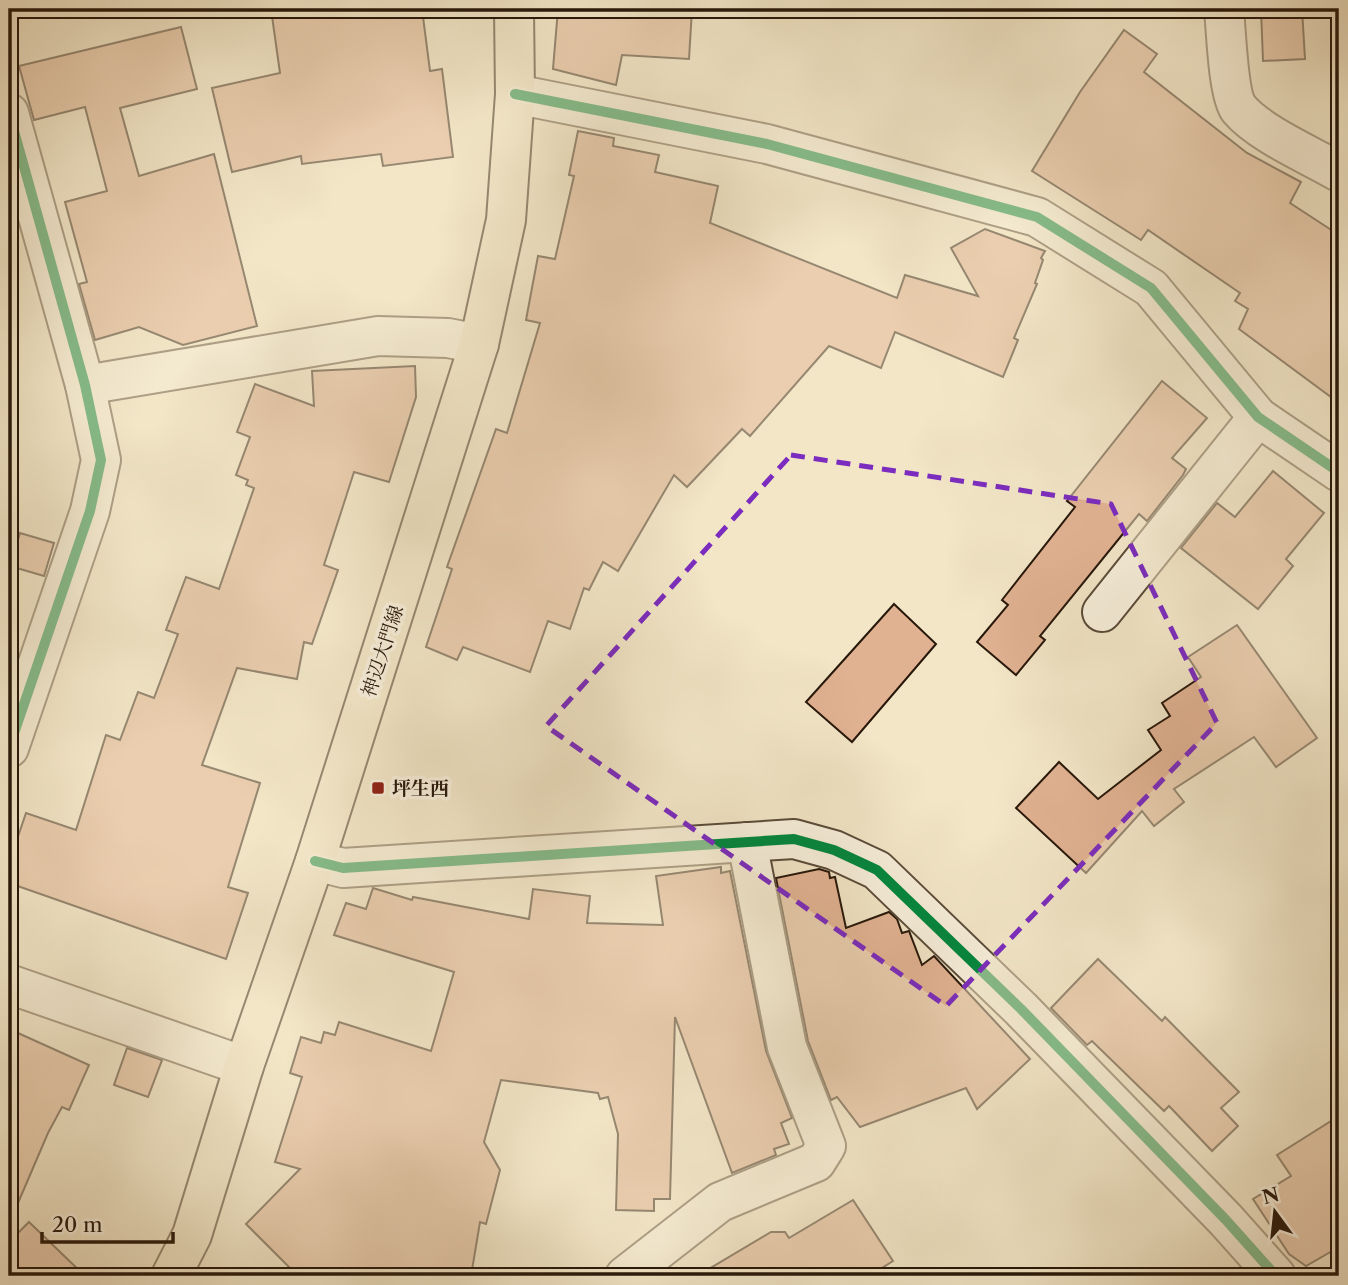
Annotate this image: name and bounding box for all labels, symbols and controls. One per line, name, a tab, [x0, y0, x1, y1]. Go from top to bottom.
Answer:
street label: 神辺大門線	[357, 602, 408, 700]
place label: 坪生西	[392, 777, 449, 800]
marker: 坪生西	[370, 780, 386, 796]
north arrow	[1240, 1176, 1310, 1246]
text: N	[1260, 1183, 1282, 1209]
scale bar	[42, 1201, 173, 1245]
text: 20 m	[52, 1212, 103, 1237]

